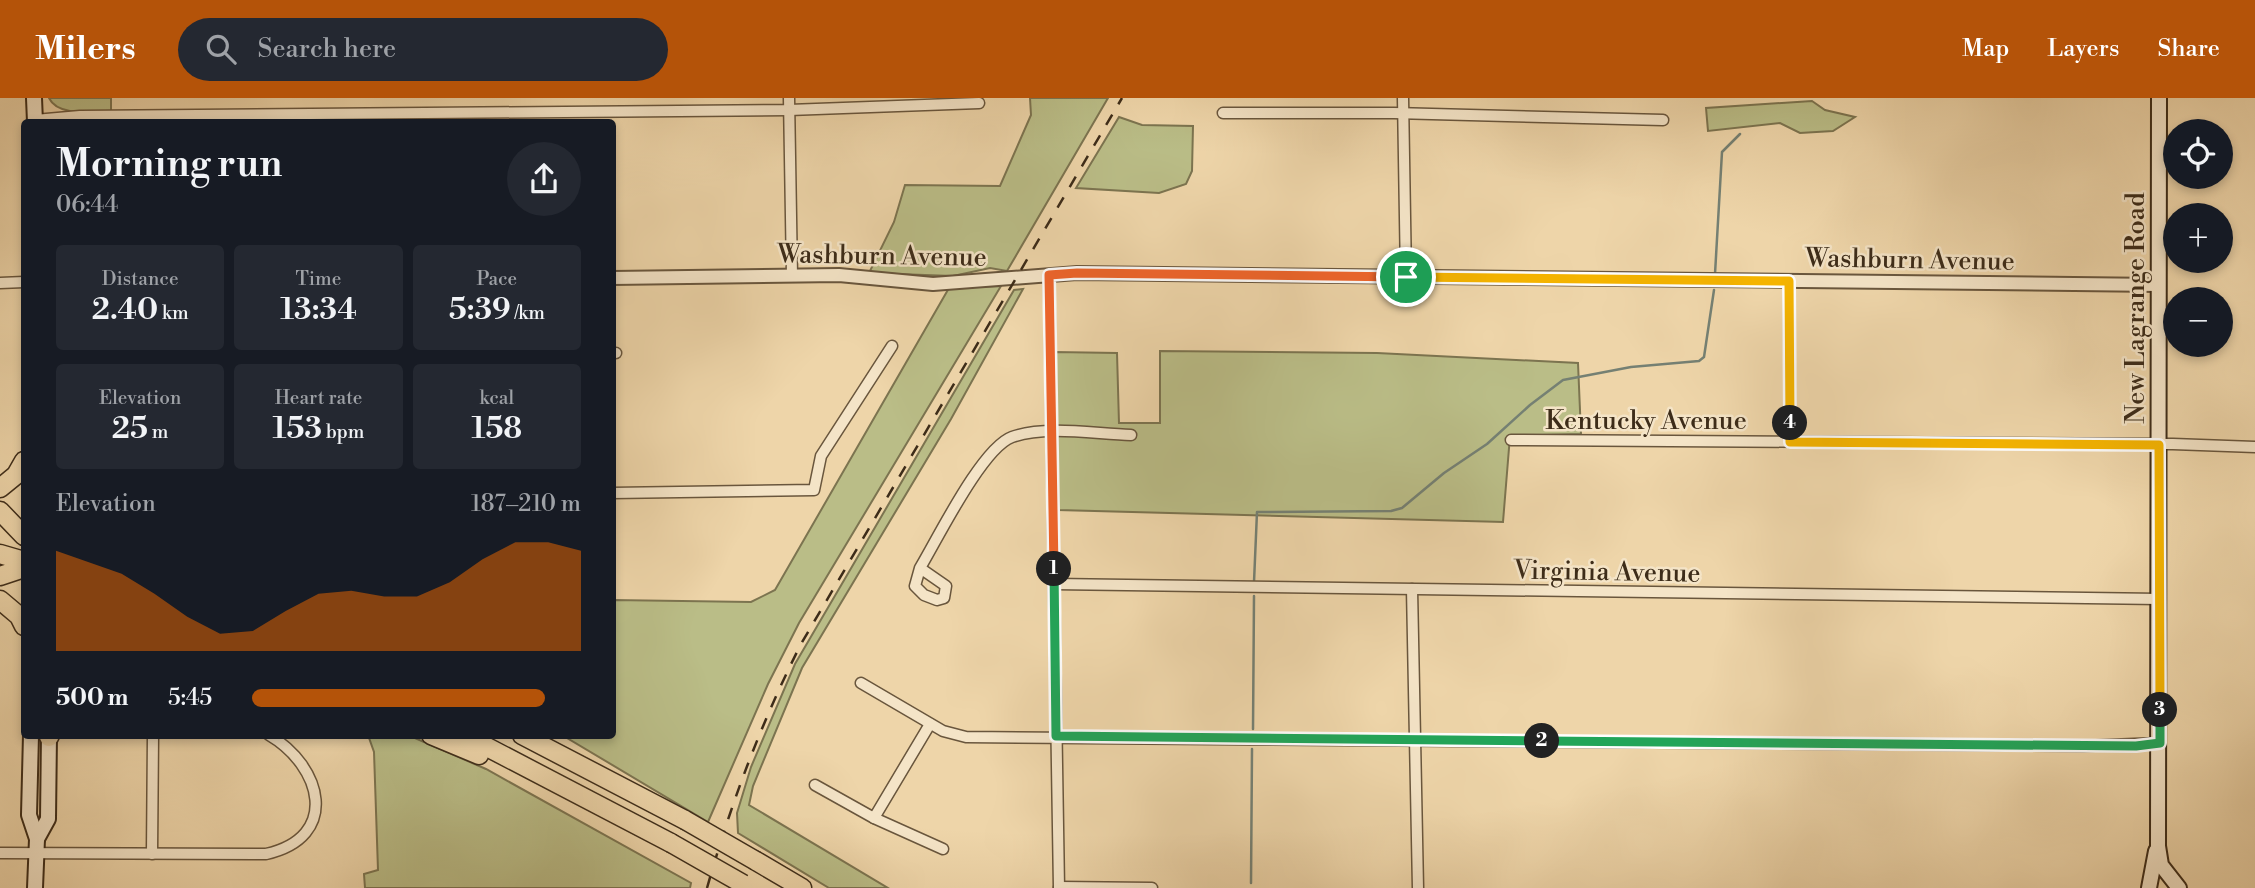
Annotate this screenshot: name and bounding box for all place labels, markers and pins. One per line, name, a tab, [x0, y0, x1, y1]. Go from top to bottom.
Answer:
pin	[1376, 247, 1436, 307]
pin: 4	[1772, 406, 1808, 440]
pin: 1	[1036, 552, 1072, 587]
pin: 3	[2142, 692, 2178, 728]
pin: 2	[1524, 724, 1560, 758]

